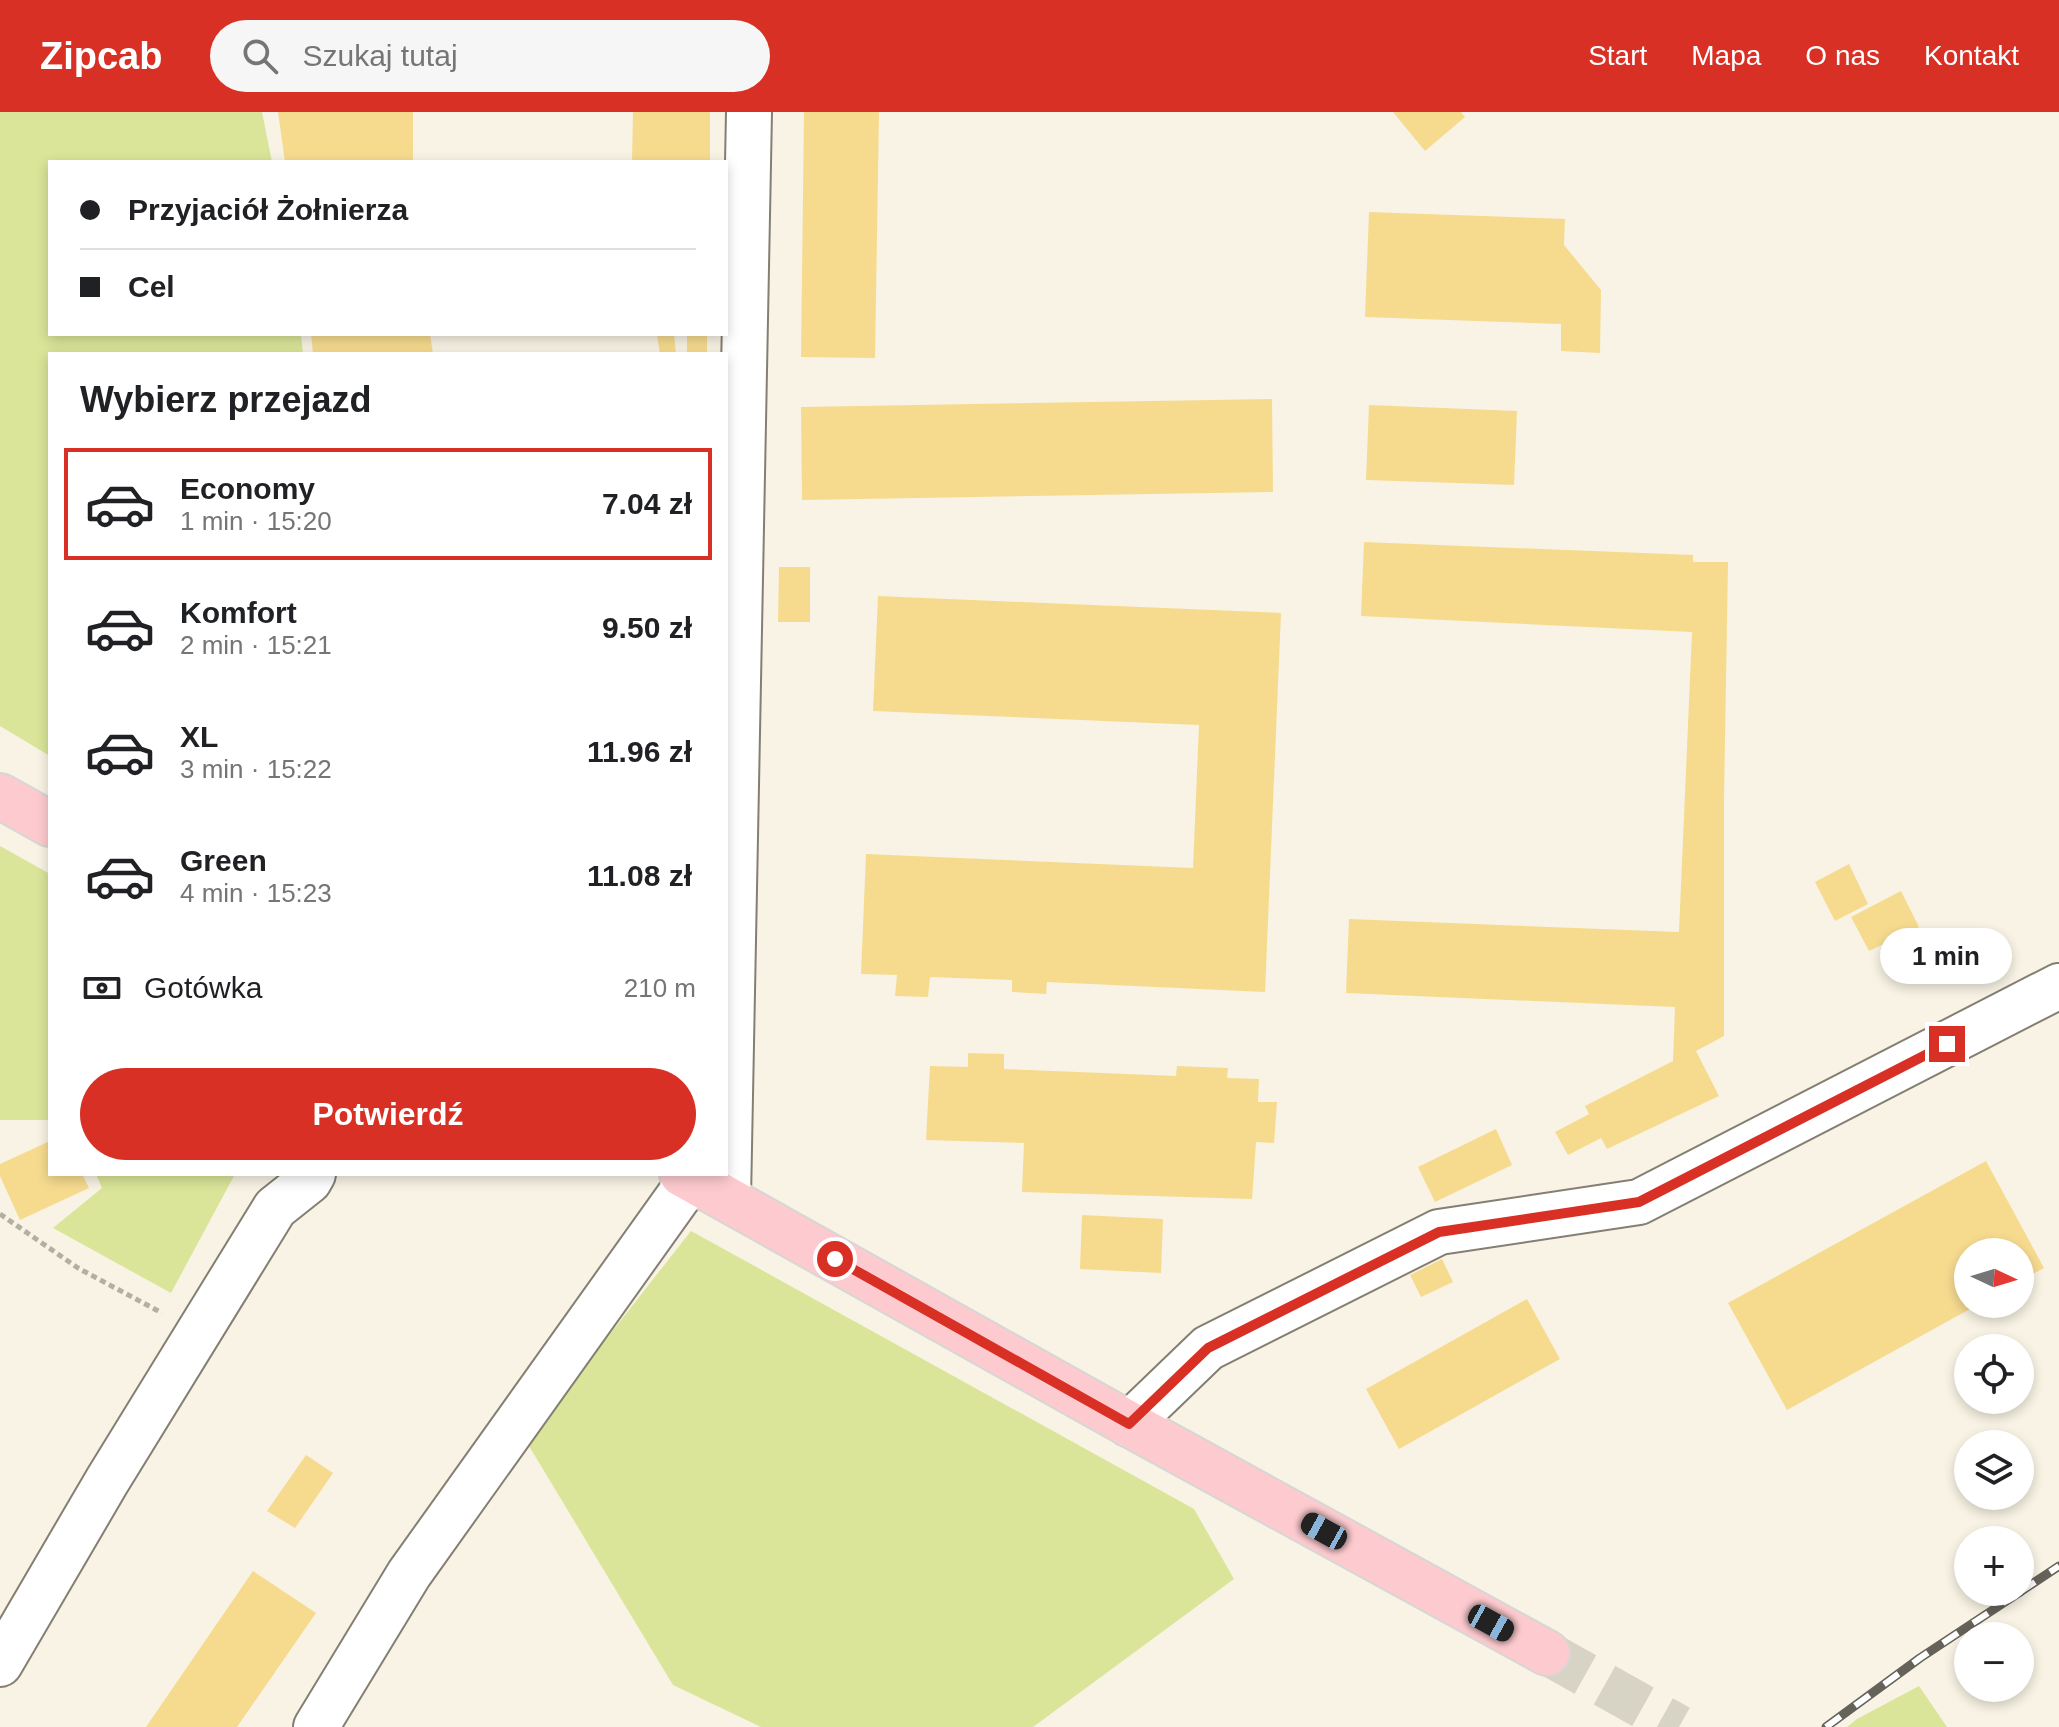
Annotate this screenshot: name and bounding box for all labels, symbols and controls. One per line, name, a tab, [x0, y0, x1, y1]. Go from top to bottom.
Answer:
search box	[210, 20, 770, 92]
icon: search	[238, 34, 282, 78]
text: Zipcab	[40, 35, 162, 77]
text: Szukaj tutaj	[302, 39, 458, 72]
text: Start	[1588, 40, 1647, 71]
text: Mapa	[1691, 40, 1761, 71]
text: O nas	[1805, 40, 1880, 71]
text: Kontakt	[1924, 40, 2019, 71]
text: Przyjaciół Żołnierza	[128, 193, 408, 226]
text: Cel	[128, 270, 175, 303]
text: Wybierz przejazd	[80, 379, 371, 420]
icon: car	[84, 468, 156, 540]
text: Economy	[180, 472, 315, 505]
text: 7.04 zł	[602, 487, 692, 520]
text: 1 min · 15:20	[180, 506, 332, 536]
icon: car	[84, 592, 156, 664]
text: Komfort	[180, 596, 297, 629]
text: 9.50 zł	[602, 611, 692, 644]
text: 2 min · 15:21	[180, 630, 332, 660]
icon: car	[84, 716, 156, 788]
text: XL	[180, 720, 218, 753]
text: 11.96 zł	[587, 735, 692, 768]
text: 3 min · 15:22	[180, 754, 332, 784]
icon: car	[84, 840, 156, 912]
text: Green	[180, 844, 267, 877]
text: 11.08 zł	[587, 859, 692, 892]
text: 4 min · 15:23	[180, 878, 332, 908]
callout: 1 min	[1881, 928, 2013, 984]
text: 1 min	[1912, 941, 1980, 971]
icon: cash	[80, 966, 124, 1010]
text: Gotówka	[144, 971, 262, 1004]
text: 210 m	[624, 973, 696, 1003]
route end	[1929, 1026, 1965, 1062]
button: Potwierdź	[80, 1068, 696, 1160]
north arrow	[1954, 1238, 2034, 1318]
map controls	[1954, 1238, 2034, 1702]
route start	[817, 1241, 853, 1277]
button: locate	[1954, 1334, 2034, 1414]
button: layers	[1954, 1430, 2034, 1510]
car	[1297, 1509, 1351, 1553]
button: +	[1954, 1526, 2034, 1606]
car	[1464, 1601, 1518, 1645]
button: −	[1954, 1622, 2034, 1702]

